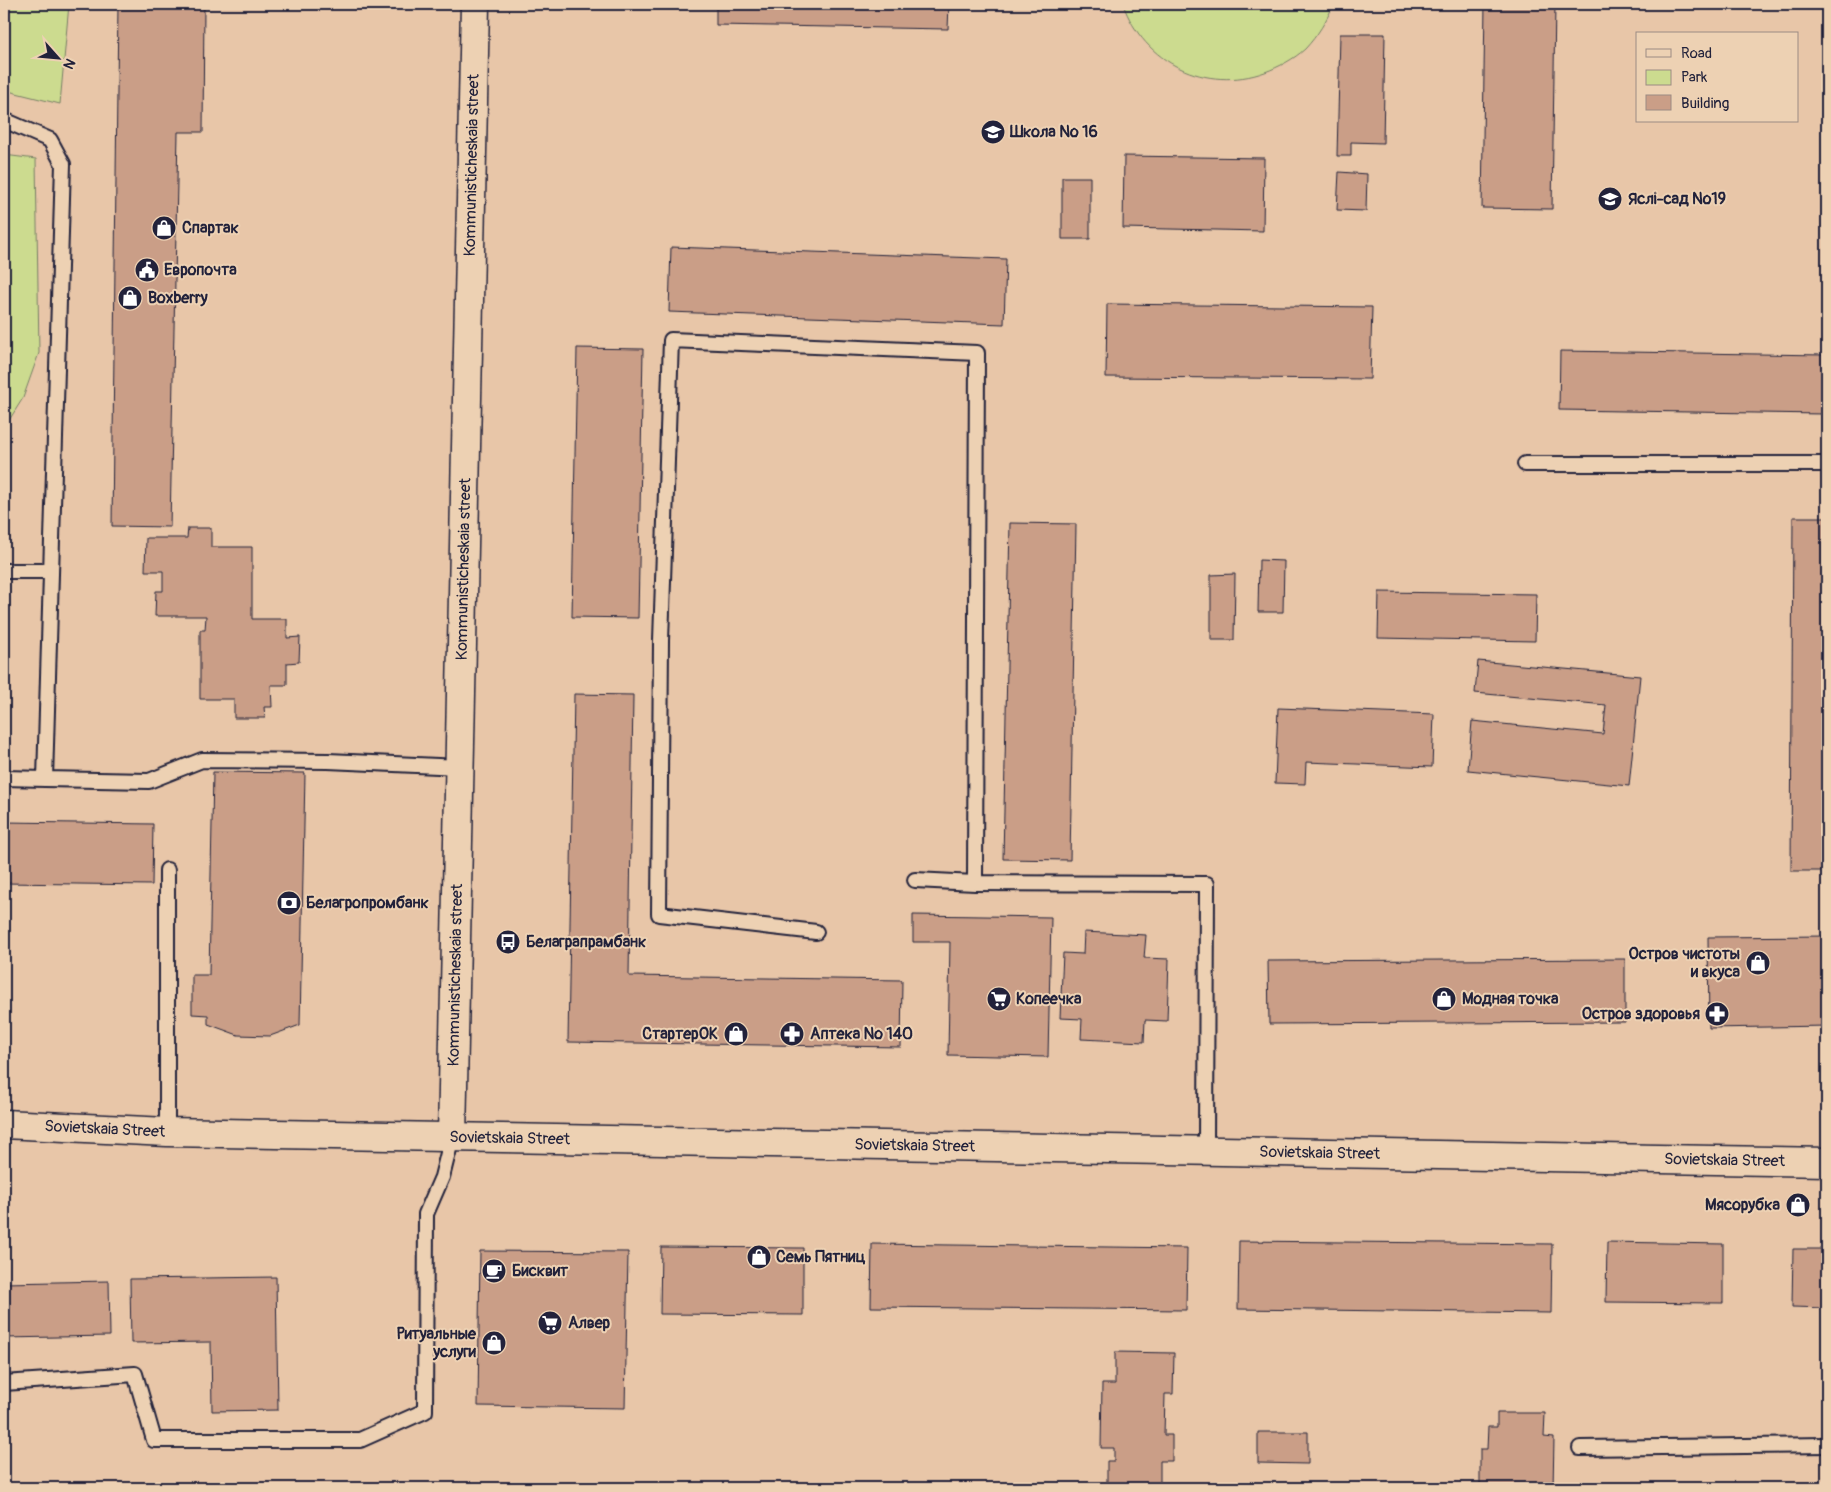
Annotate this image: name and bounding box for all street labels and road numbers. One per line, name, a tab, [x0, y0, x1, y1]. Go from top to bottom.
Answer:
street label: Kommunisticheskaia street	[460, 73, 484, 257]
street label: Kommunisticheskaia street	[452, 477, 475, 661]
street label: Kommunisticheskaia street	[443, 883, 467, 1066]
street label: Sovietskaia Street	[44, 1116, 166, 1142]
street label: Sovietskaia Street	[449, 1127, 571, 1149]
street label: Sovietskaia Street	[854, 1134, 976, 1157]
street label: Sovietskaia Street	[1259, 1142, 1381, 1164]
street label: Sovietskaia Street	[1664, 1149, 1786, 1171]

